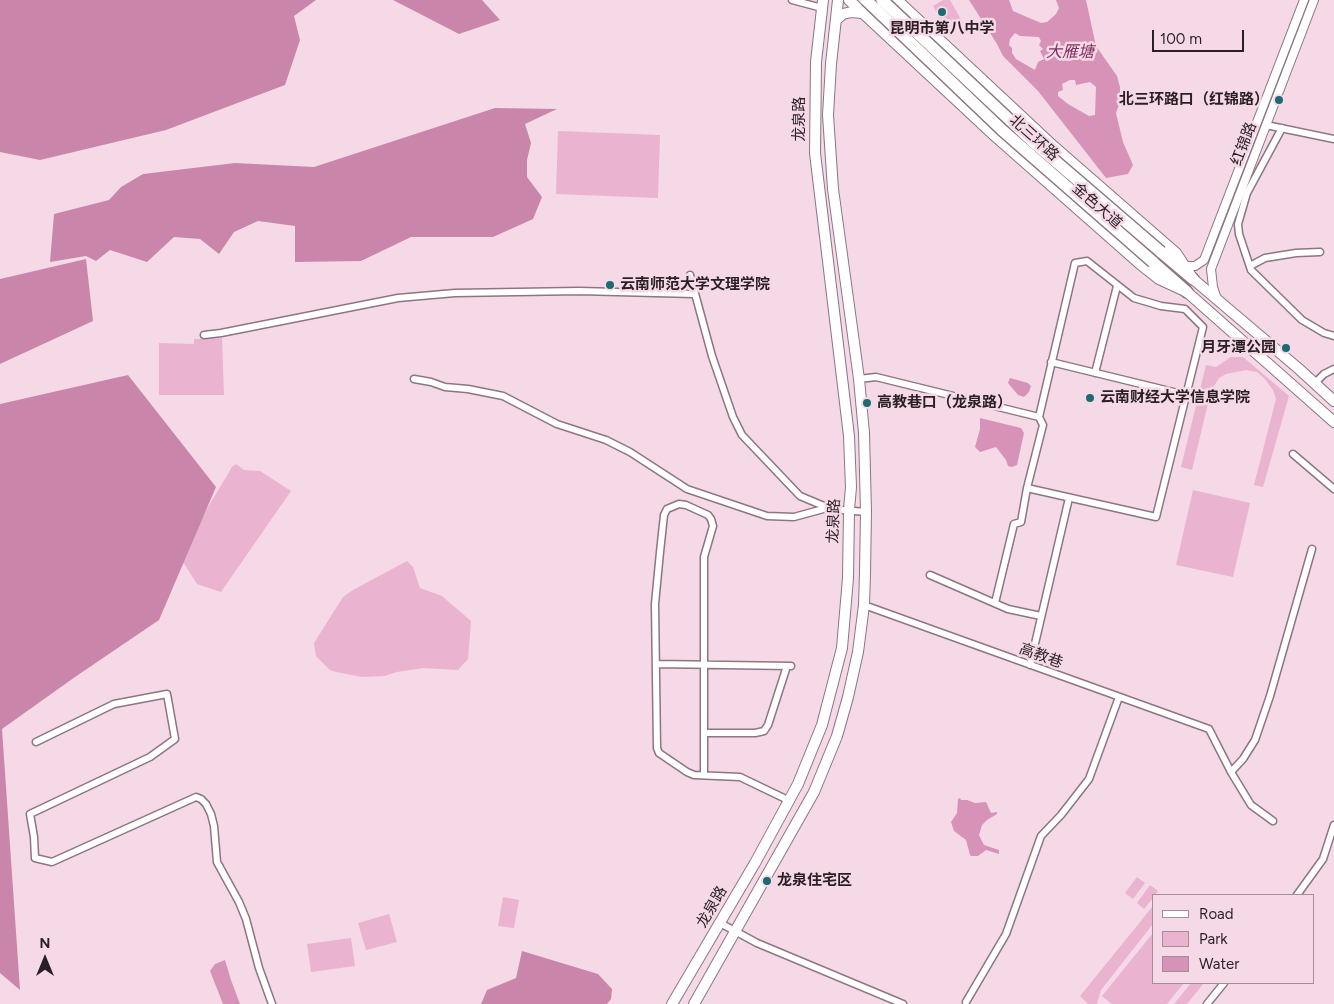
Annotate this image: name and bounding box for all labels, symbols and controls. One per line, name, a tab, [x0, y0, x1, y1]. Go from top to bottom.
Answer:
marker: 昆明市第八中学	[936, 6, 948, 18]
place label: 昆明市第八中学	[890, 20, 994, 38]
scale bar	[1154, 20, 1246, 52]
text: 100 m	[1160, 30, 1202, 48]
water label: 大雁塘	[1046, 42, 1094, 62]
place label: 北三环路口（红锦路）	[1119, 91, 1269, 109]
marker: 北三环路口（红锦路）	[1273, 94, 1285, 106]
street label: 龙泉路	[791, 97, 809, 141]
street label: 北三环路	[1006, 111, 1062, 165]
street label: 红锦路	[1228, 120, 1260, 168]
street label: 金色大道	[1068, 180, 1126, 232]
place label: 云南师范大学文理学院	[620, 276, 770, 294]
marker: 云南师范大学文理学院	[604, 279, 616, 291]
place label: 月牙潭公园	[1201, 339, 1276, 357]
marker: 月牙潭公园	[1280, 342, 1292, 354]
place label: 云南财经大学信息学院	[1100, 389, 1250, 407]
marker: 云南财经大学信息学院	[1084, 392, 1096, 404]
place label: 高教巷口（龙泉路）	[877, 394, 1012, 412]
marker: 高教巷口（龙泉路）	[861, 397, 873, 409]
street label: 龙泉路	[824, 498, 844, 544]
street label: 高教巷	[1017, 640, 1065, 672]
place label: 龙泉住宅区	[777, 872, 852, 890]
marker: 龙泉住宅区	[761, 875, 773, 887]
street label: 龙泉路	[693, 883, 731, 931]
legend	[1152, 894, 1314, 984]
text: Road	[1199, 905, 1234, 923]
text: Park	[1199, 930, 1228, 948]
north arrow	[20, 934, 70, 984]
text: N	[40, 935, 50, 952]
text: Water	[1199, 955, 1239, 973]

